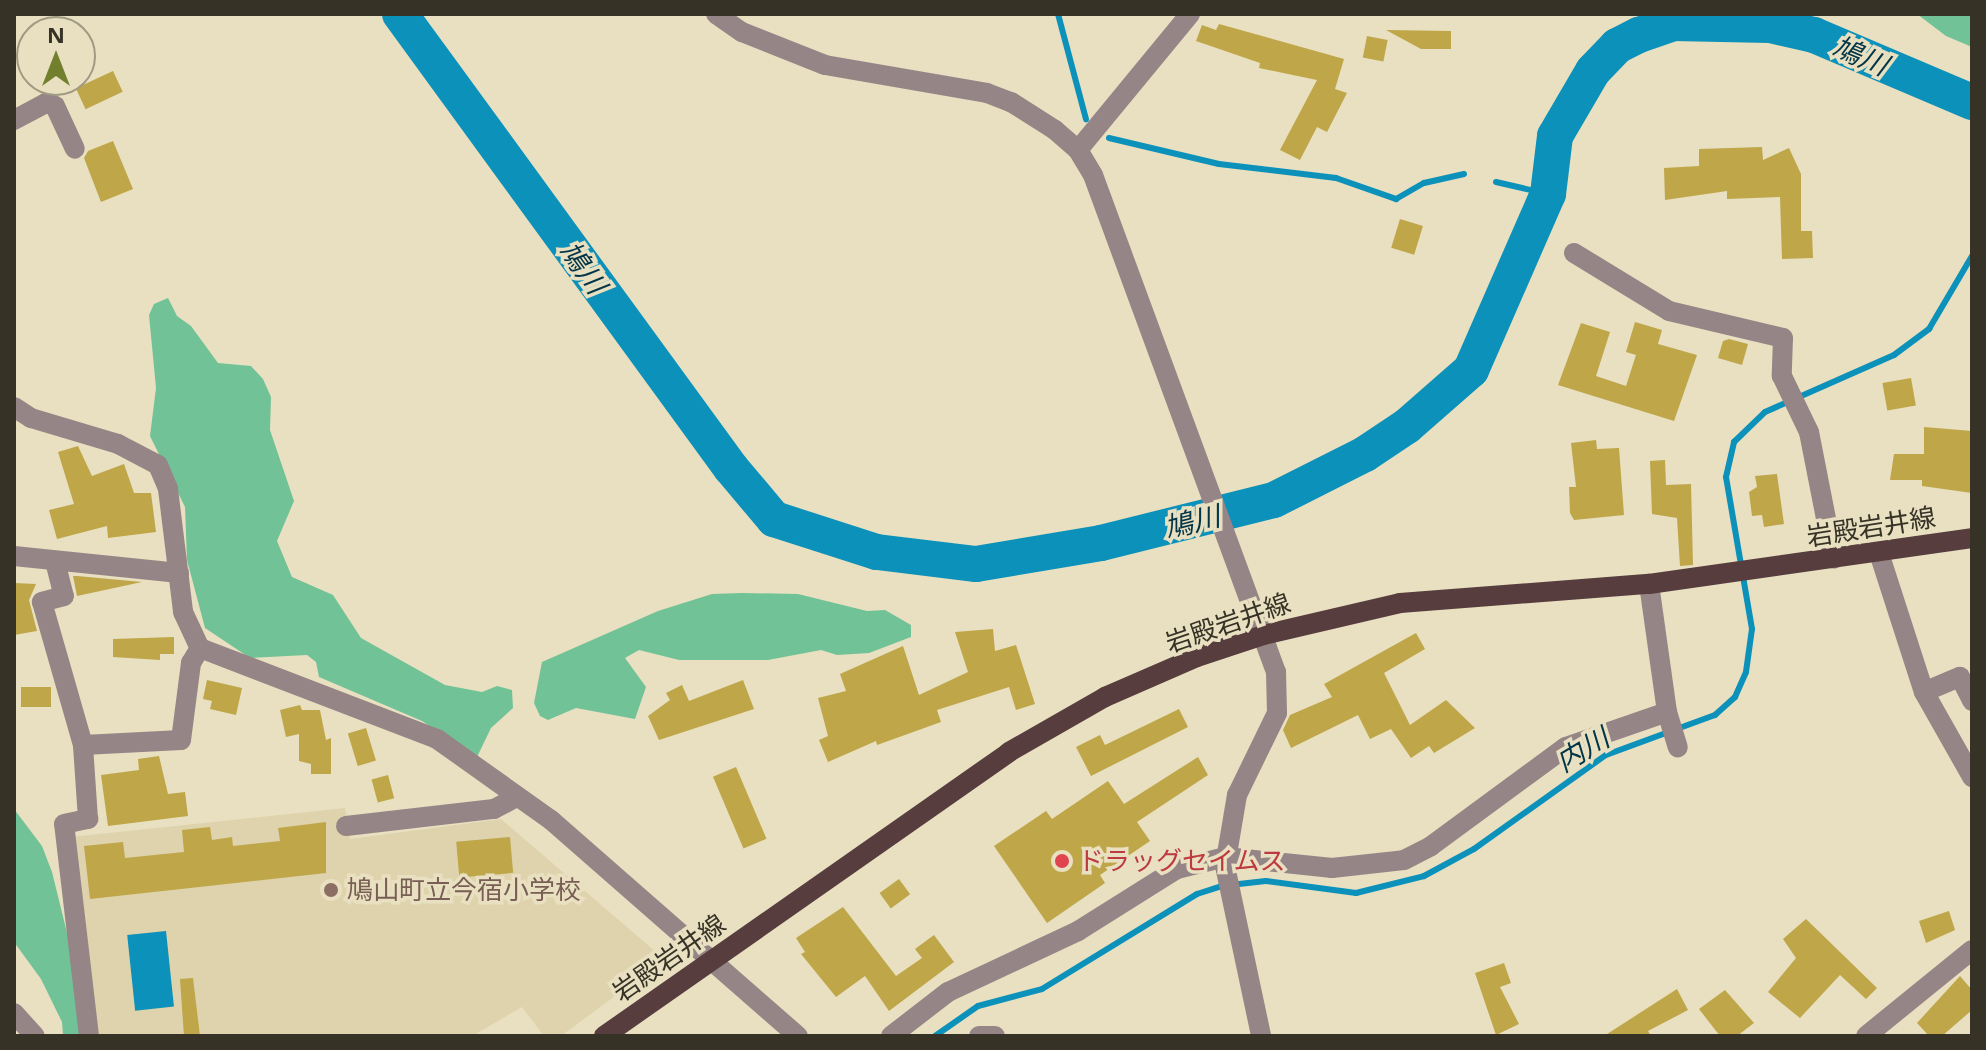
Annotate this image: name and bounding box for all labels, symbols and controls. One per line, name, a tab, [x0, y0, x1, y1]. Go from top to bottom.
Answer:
north arrow	[16, 16, 96, 96]
text: N	[47, 19, 65, 49]
water label: 鳩川	[1829, 29, 1893, 81]
water label: 鳩川	[554, 234, 614, 300]
water label: 鳩川	[1161, 498, 1223, 544]
street label: 岩殿岩井線	[1804, 501, 1938, 553]
street label: 岩殿岩井線	[1161, 587, 1295, 659]
water label: 内川	[1549, 720, 1615, 778]
place label: ドラッグセイムス	[1078, 845, 1286, 877]
marker: ドラッグセイムス	[1053, 852, 1071, 870]
place label: 鳩山町立今宿小学校	[347, 874, 581, 906]
marker: 鳩山町立今宿小学校	[322, 881, 340, 899]
street label: 岩殿岩井線	[607, 908, 731, 1008]

